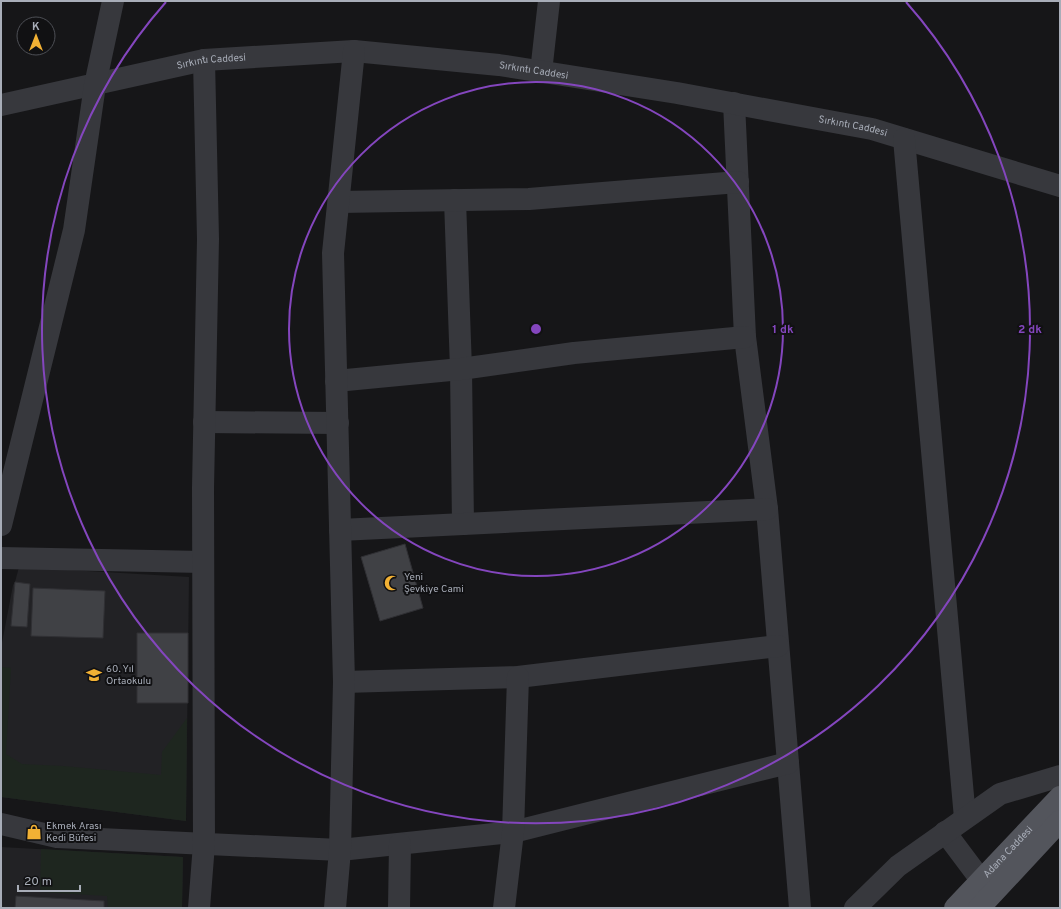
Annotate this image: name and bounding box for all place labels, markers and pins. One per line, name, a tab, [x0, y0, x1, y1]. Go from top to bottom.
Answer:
centre of rings	[529, 322, 543, 336]
place label: Yeni Şevkiye Cami	[404, 571, 464, 596]
mosque icon: Yeni Şevkiye Cami	[383, 574, 401, 592]
place label: 60. Yıl Ortaokulu	[106, 663, 151, 688]
school or university icon: 60. Yıl Ortaokulu	[85, 666, 103, 684]
place label: Ekmek Arası Kedi Büfesi	[46, 820, 102, 845]
shop icon: Ekmek Arası Kedi Büfesi	[25, 823, 43, 841]

